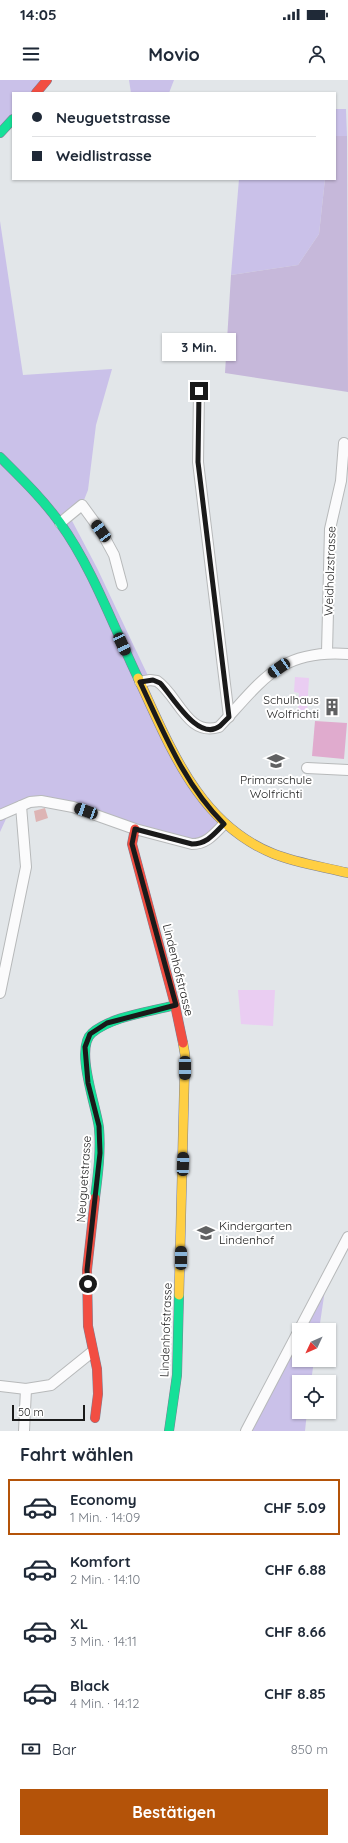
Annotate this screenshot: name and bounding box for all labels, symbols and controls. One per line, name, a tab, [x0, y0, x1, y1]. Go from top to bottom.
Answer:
text: 14:05	[20, 5, 57, 24]
icon: menu	[20, 43, 42, 65]
text: Movio	[148, 43, 200, 66]
icon: person	[306, 43, 328, 65]
text: Neuguetstrasse	[56, 108, 171, 127]
text: Weidlistrasse	[56, 146, 152, 165]
callout: 3 Min.	[162, 333, 236, 361]
text: 3 Min.	[181, 339, 217, 355]
route end	[190, 382, 208, 400]
car	[89, 518, 113, 544]
street label: Weidholzstrasse	[320, 525, 339, 616]
car	[111, 631, 133, 657]
car	[266, 656, 292, 680]
place label: Schulhaus Wolfrichti	[263, 692, 319, 721]
building icon: Schulhaus Wolfrichti	[322, 697, 342, 717]
school or university icon: Primarschule Wolfrichti	[266, 751, 286, 771]
place label: Primarschule Wolfrichti	[240, 772, 312, 801]
car	[73, 801, 99, 821]
street label: Lindenhofstrasse	[160, 922, 197, 1018]
car	[179, 1056, 191, 1080]
street label: Neuguetstrasse	[73, 1135, 94, 1223]
car	[177, 1152, 189, 1176]
place label: Kindergarten Lindenhof	[219, 1218, 292, 1247]
school or university icon: Kindergarten Lindenhof	[196, 1223, 216, 1243]
car	[175, 1246, 187, 1270]
route start	[79, 1275, 97, 1293]
street label: Lindenhofstrasse	[156, 1282, 175, 1378]
north arrow	[292, 1323, 336, 1367]
map controls	[292, 1323, 336, 1419]
button: locate	[292, 1375, 336, 1419]
scale bar	[12, 1403, 85, 1422]
text: 50 m	[18, 1405, 44, 1419]
text: Fahrt wählen	[20, 1443, 134, 1466]
icon: car	[22, 1489, 58, 1525]
text: Economy	[70, 1490, 137, 1509]
text: CHF 5.09	[264, 1498, 326, 1517]
text: 1 Min. · 14:09	[70, 1509, 140, 1525]
icon: car	[22, 1551, 58, 1587]
text: Komfort	[70, 1552, 131, 1571]
text: CHF 6.88	[265, 1560, 326, 1579]
text: 2 Min. · 14:10	[70, 1571, 140, 1587]
icon: car	[22, 1613, 58, 1649]
text: XL	[70, 1614, 88, 1633]
text: CHF 8.66	[265, 1622, 326, 1641]
text: 3 Min. · 14:11	[70, 1633, 137, 1649]
icon: car	[22, 1675, 58, 1711]
text: Black	[70, 1676, 110, 1695]
text: CHF 8.85	[264, 1684, 326, 1703]
text: 4 Min. · 14:12	[70, 1695, 139, 1711]
icon: cash	[20, 1738, 42, 1760]
text: Bar	[52, 1740, 77, 1759]
text: 850 m	[291, 1741, 328, 1757]
button: Bestätigen	[20, 1789, 328, 1835]

